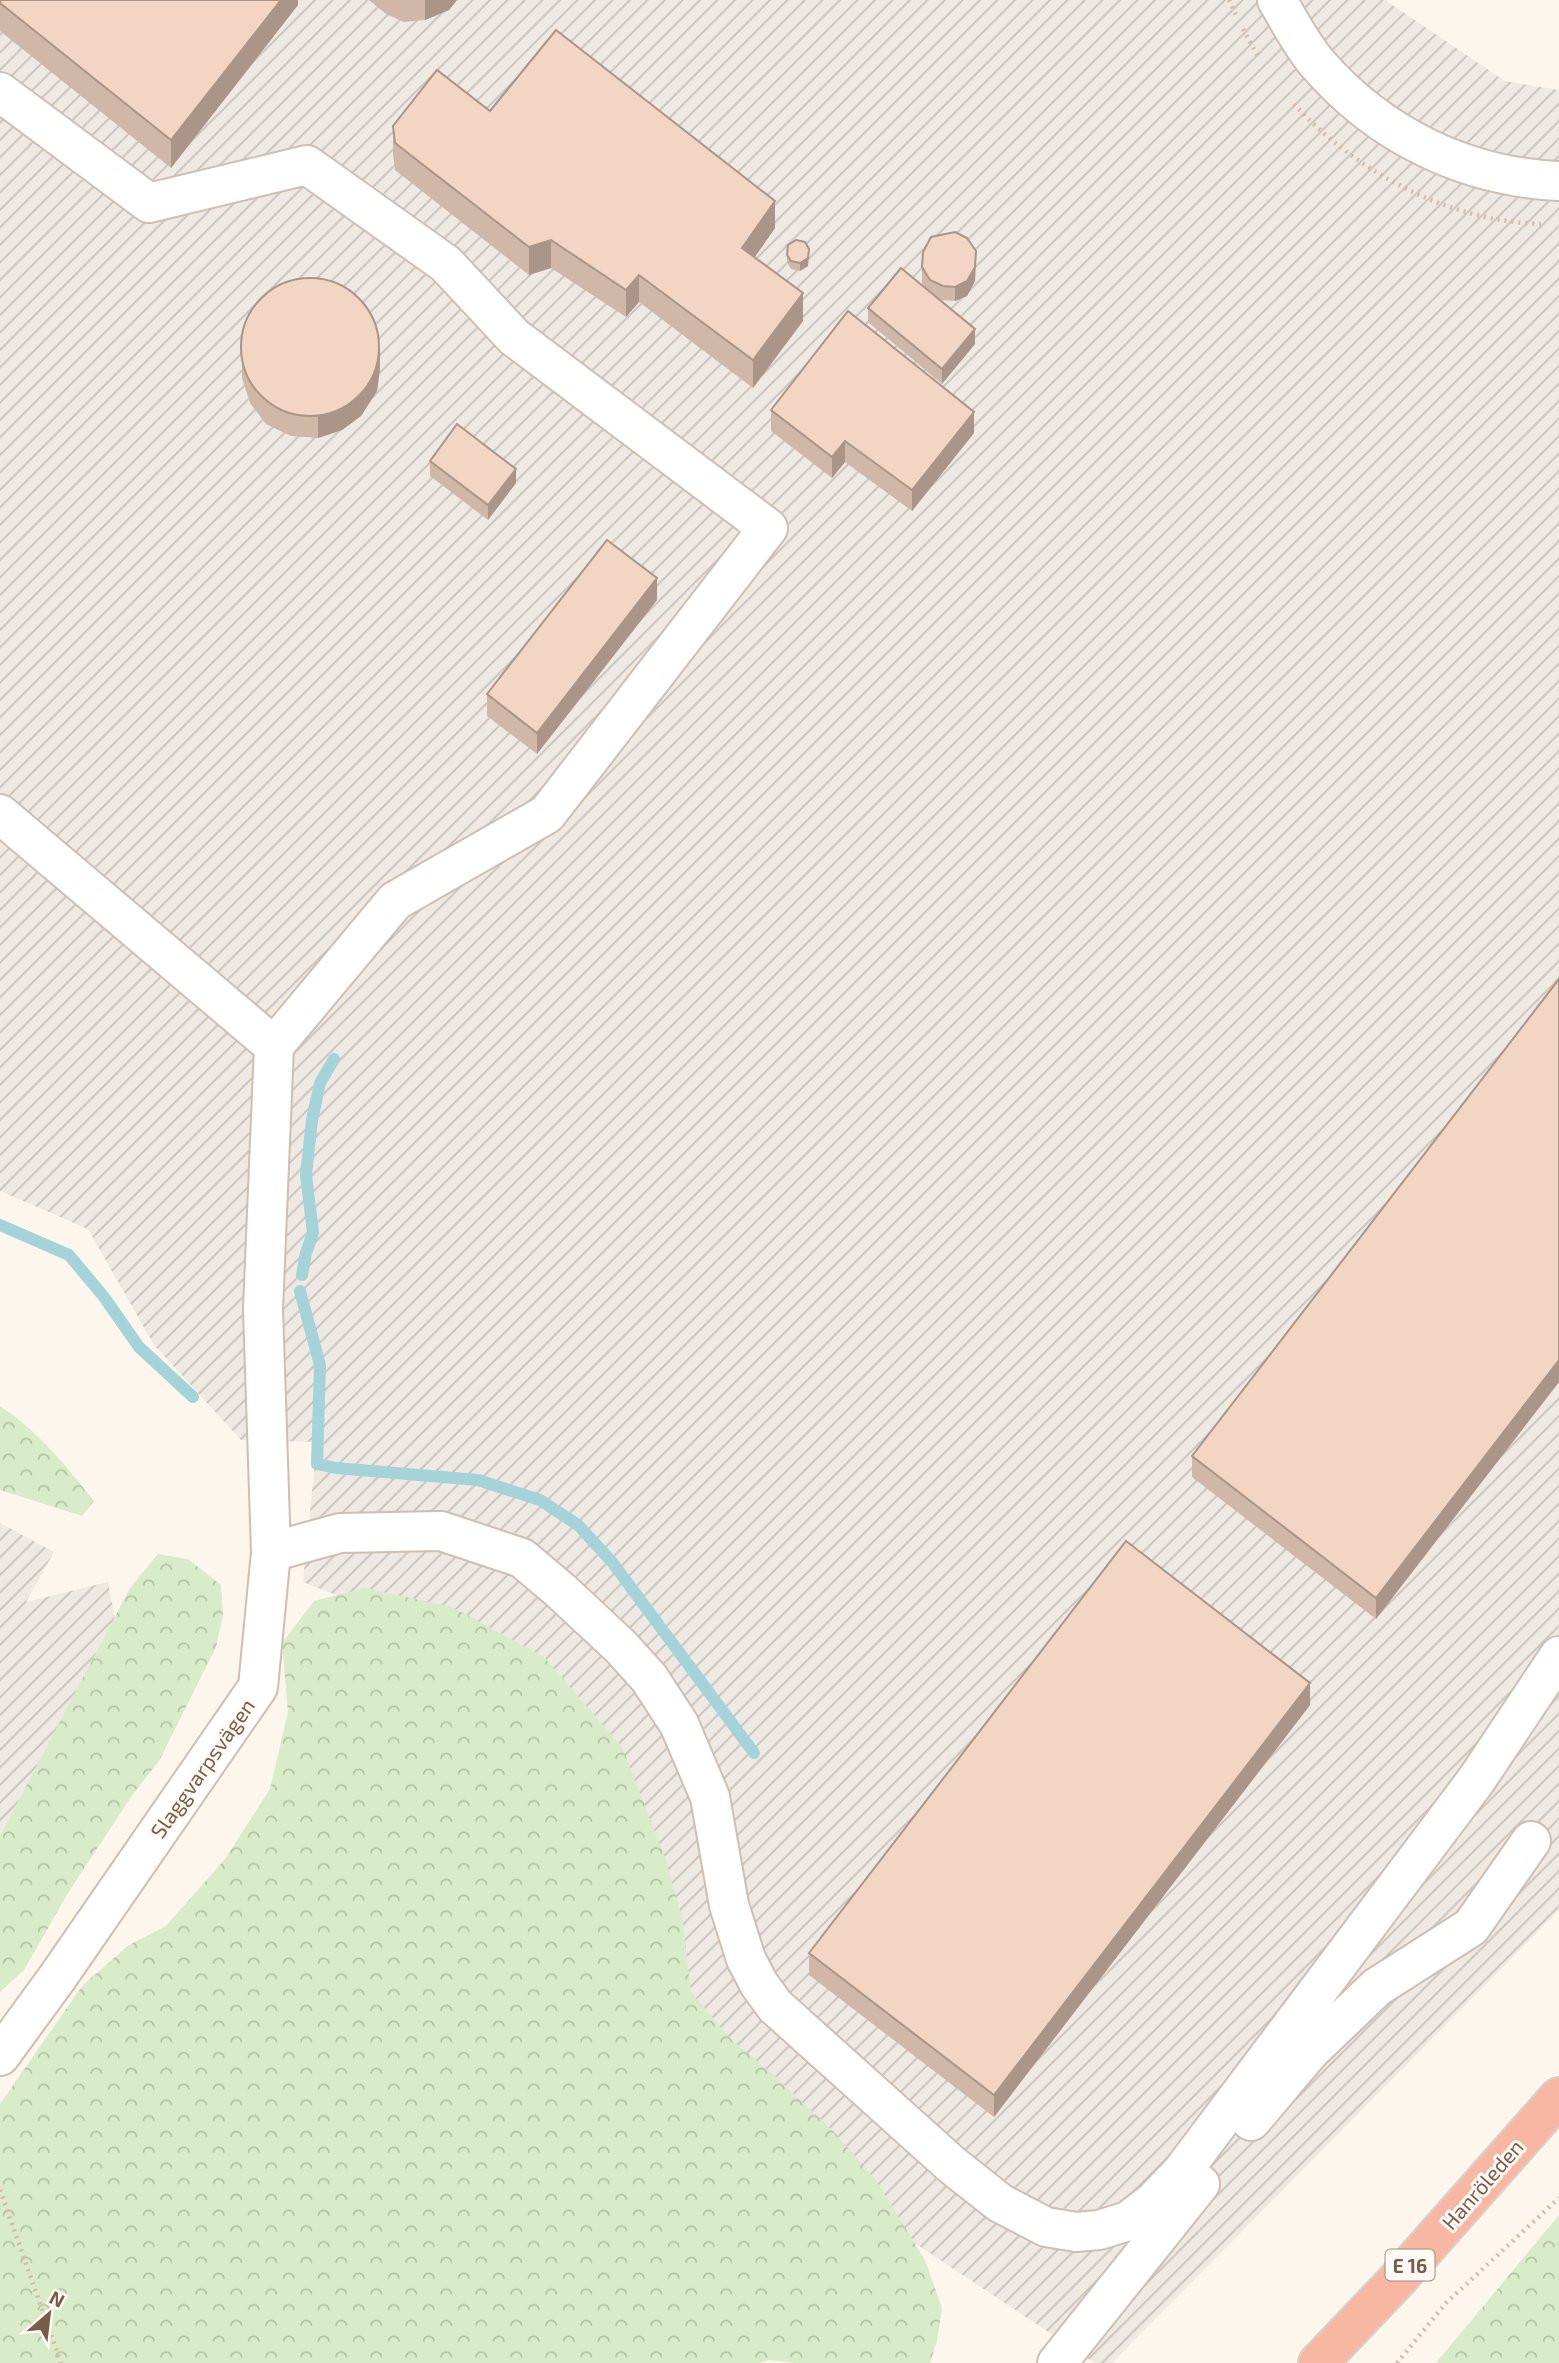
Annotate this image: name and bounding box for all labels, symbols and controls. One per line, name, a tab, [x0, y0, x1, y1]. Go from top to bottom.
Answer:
street label: Slaggvarpsvägen	[145, 1693, 259, 1843]
street label: Hanröleden	[1436, 2134, 1528, 2234]
road number: E 16	[1386, 2250, 1434, 2280]
north arrow	[14, 2279, 84, 2349]
text: N	[46, 2285, 69, 2312]

